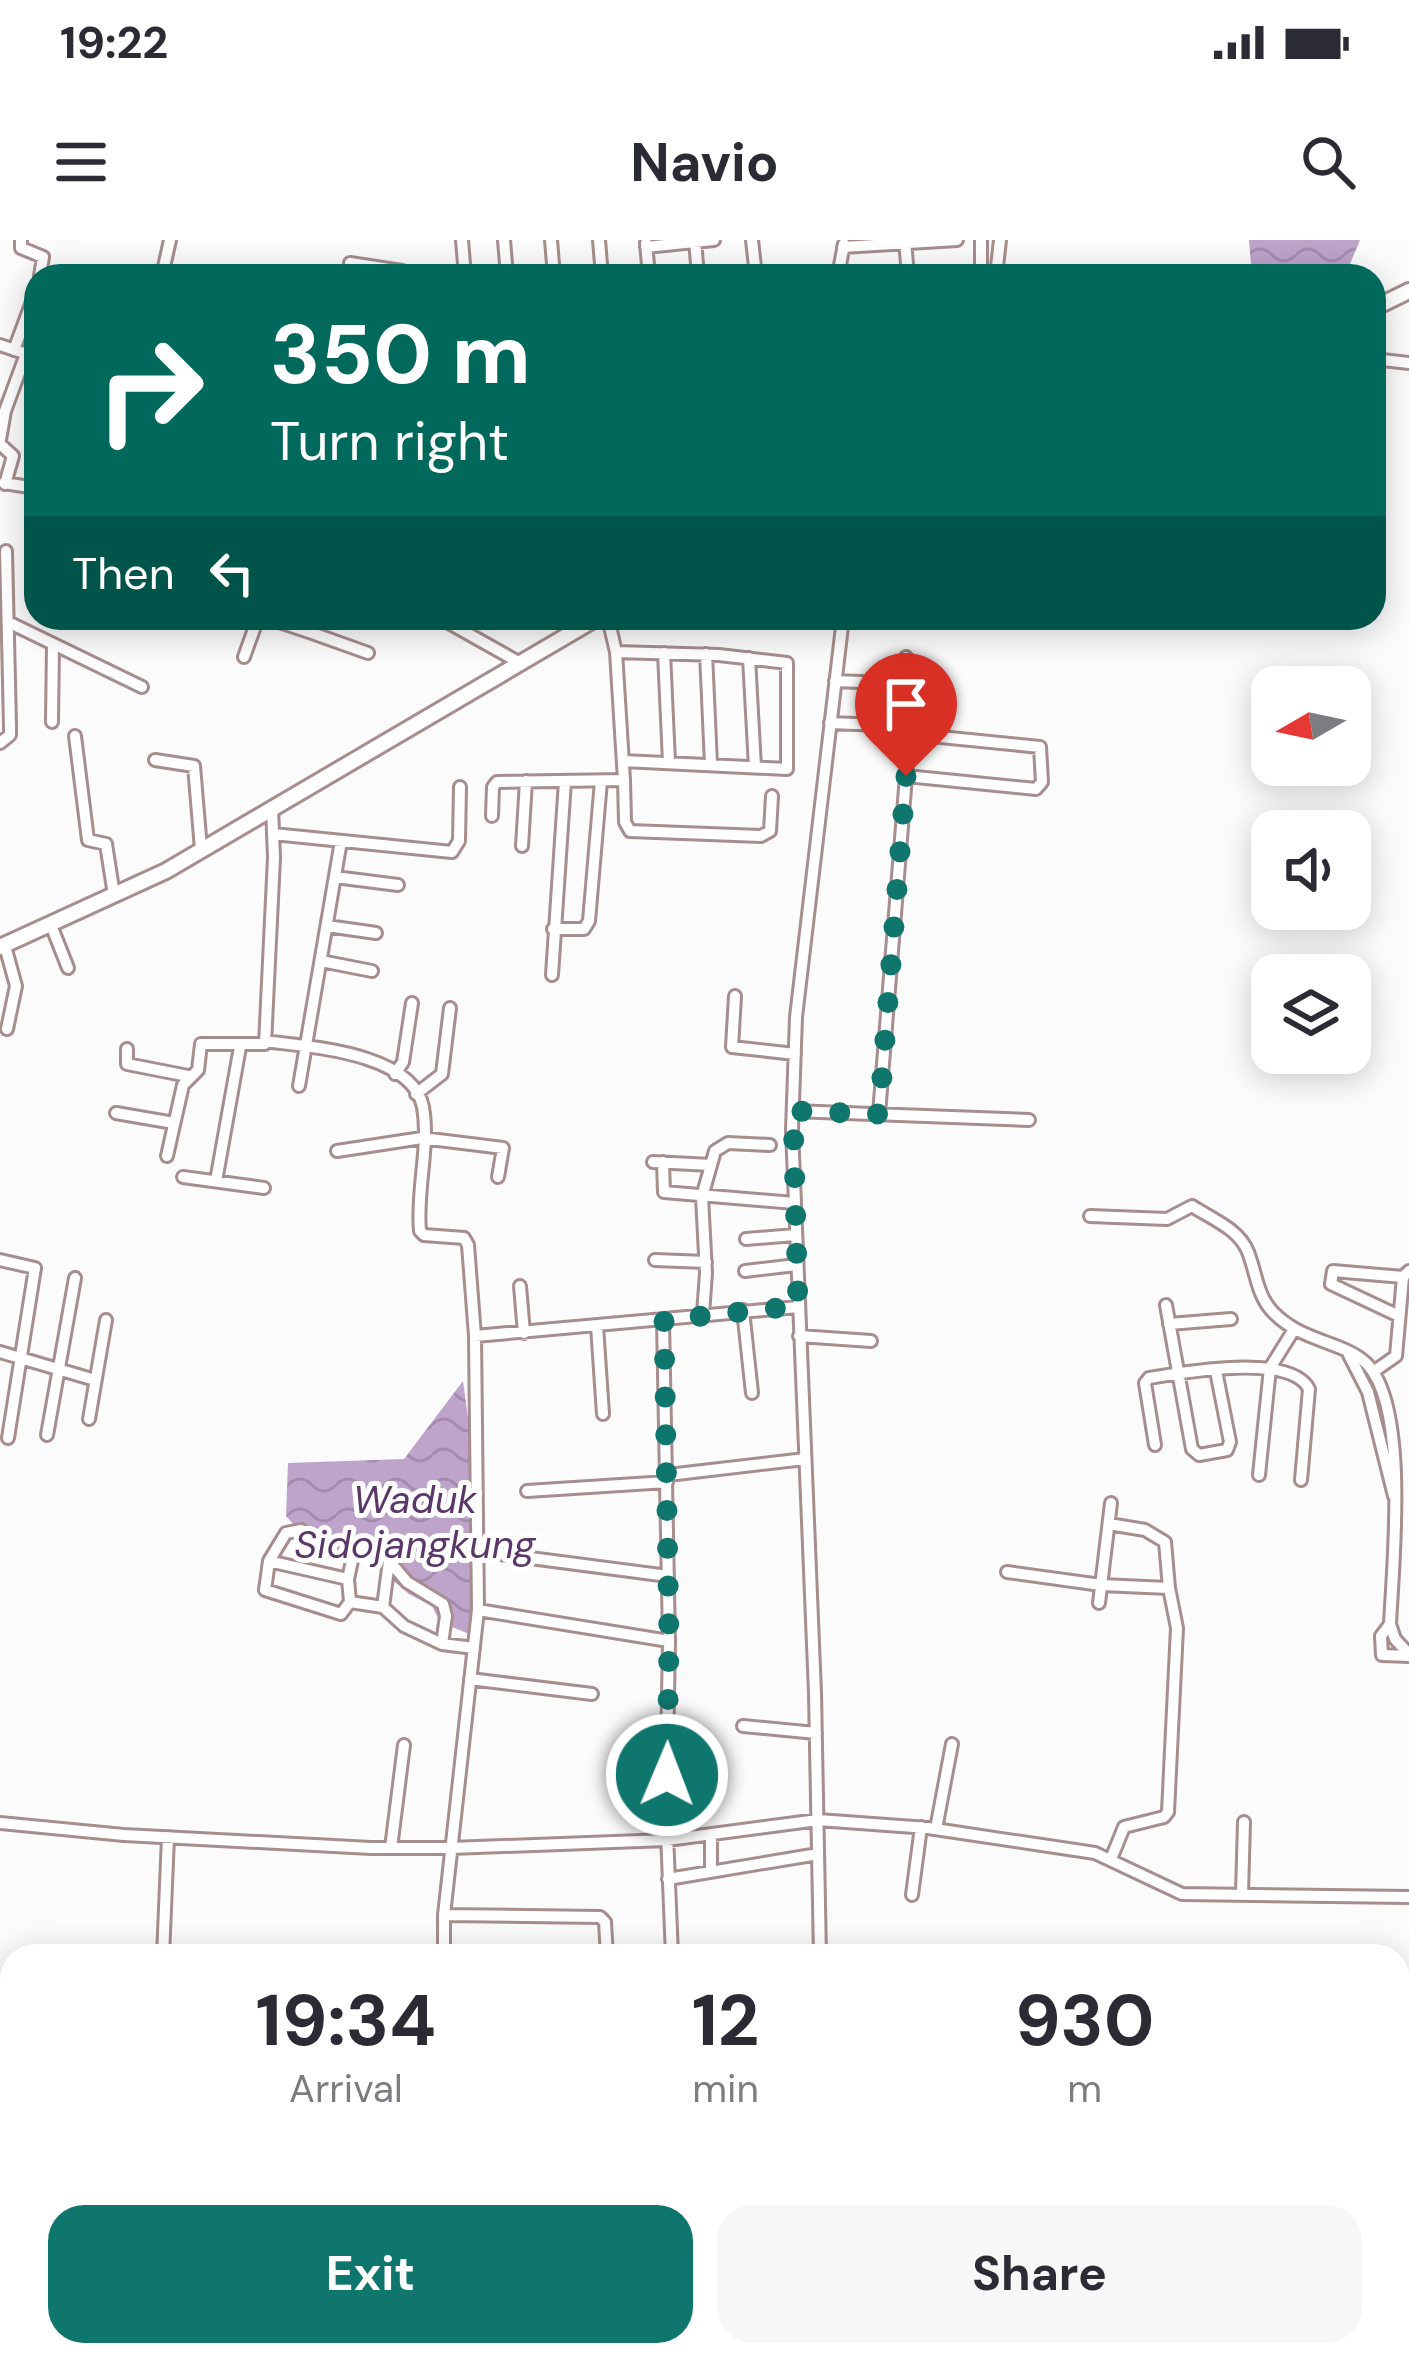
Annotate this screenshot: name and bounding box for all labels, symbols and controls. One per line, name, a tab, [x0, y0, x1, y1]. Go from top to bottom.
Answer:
text: 19:22	[60, 13, 168, 72]
text: Navio	[630, 127, 779, 198]
icon: menu	[48, 129, 114, 195]
icon: search	[1295, 129, 1361, 195]
text: 350 m	[270, 300, 531, 409]
icon: right	[72, 312, 228, 468]
text: Turn right	[270, 406, 509, 477]
icon: left	[199, 540, 265, 606]
text: Then	[72, 544, 175, 603]
pin	[855, 653, 957, 776]
north arrow	[1251, 666, 1371, 786]
map controls	[1251, 666, 1371, 1074]
icon: arrive	[873, 671, 939, 737]
button: sound	[1251, 810, 1371, 930]
button: layers	[1251, 954, 1371, 1074]
water label: Waduk Sidojangkung	[294, 1474, 537, 1570]
position arrow	[604, 1712, 730, 1838]
text: 19:34	[256, 1974, 436, 2067]
text: 12	[692, 1974, 759, 2067]
text: 930	[1015, 1974, 1154, 2067]
text: Arrival	[289, 2063, 403, 2114]
text: min	[692, 2063, 759, 2114]
text: m	[1067, 2063, 1102, 2114]
button: Exit	[48, 2205, 693, 2343]
button: Share	[717, 2205, 1362, 2343]

